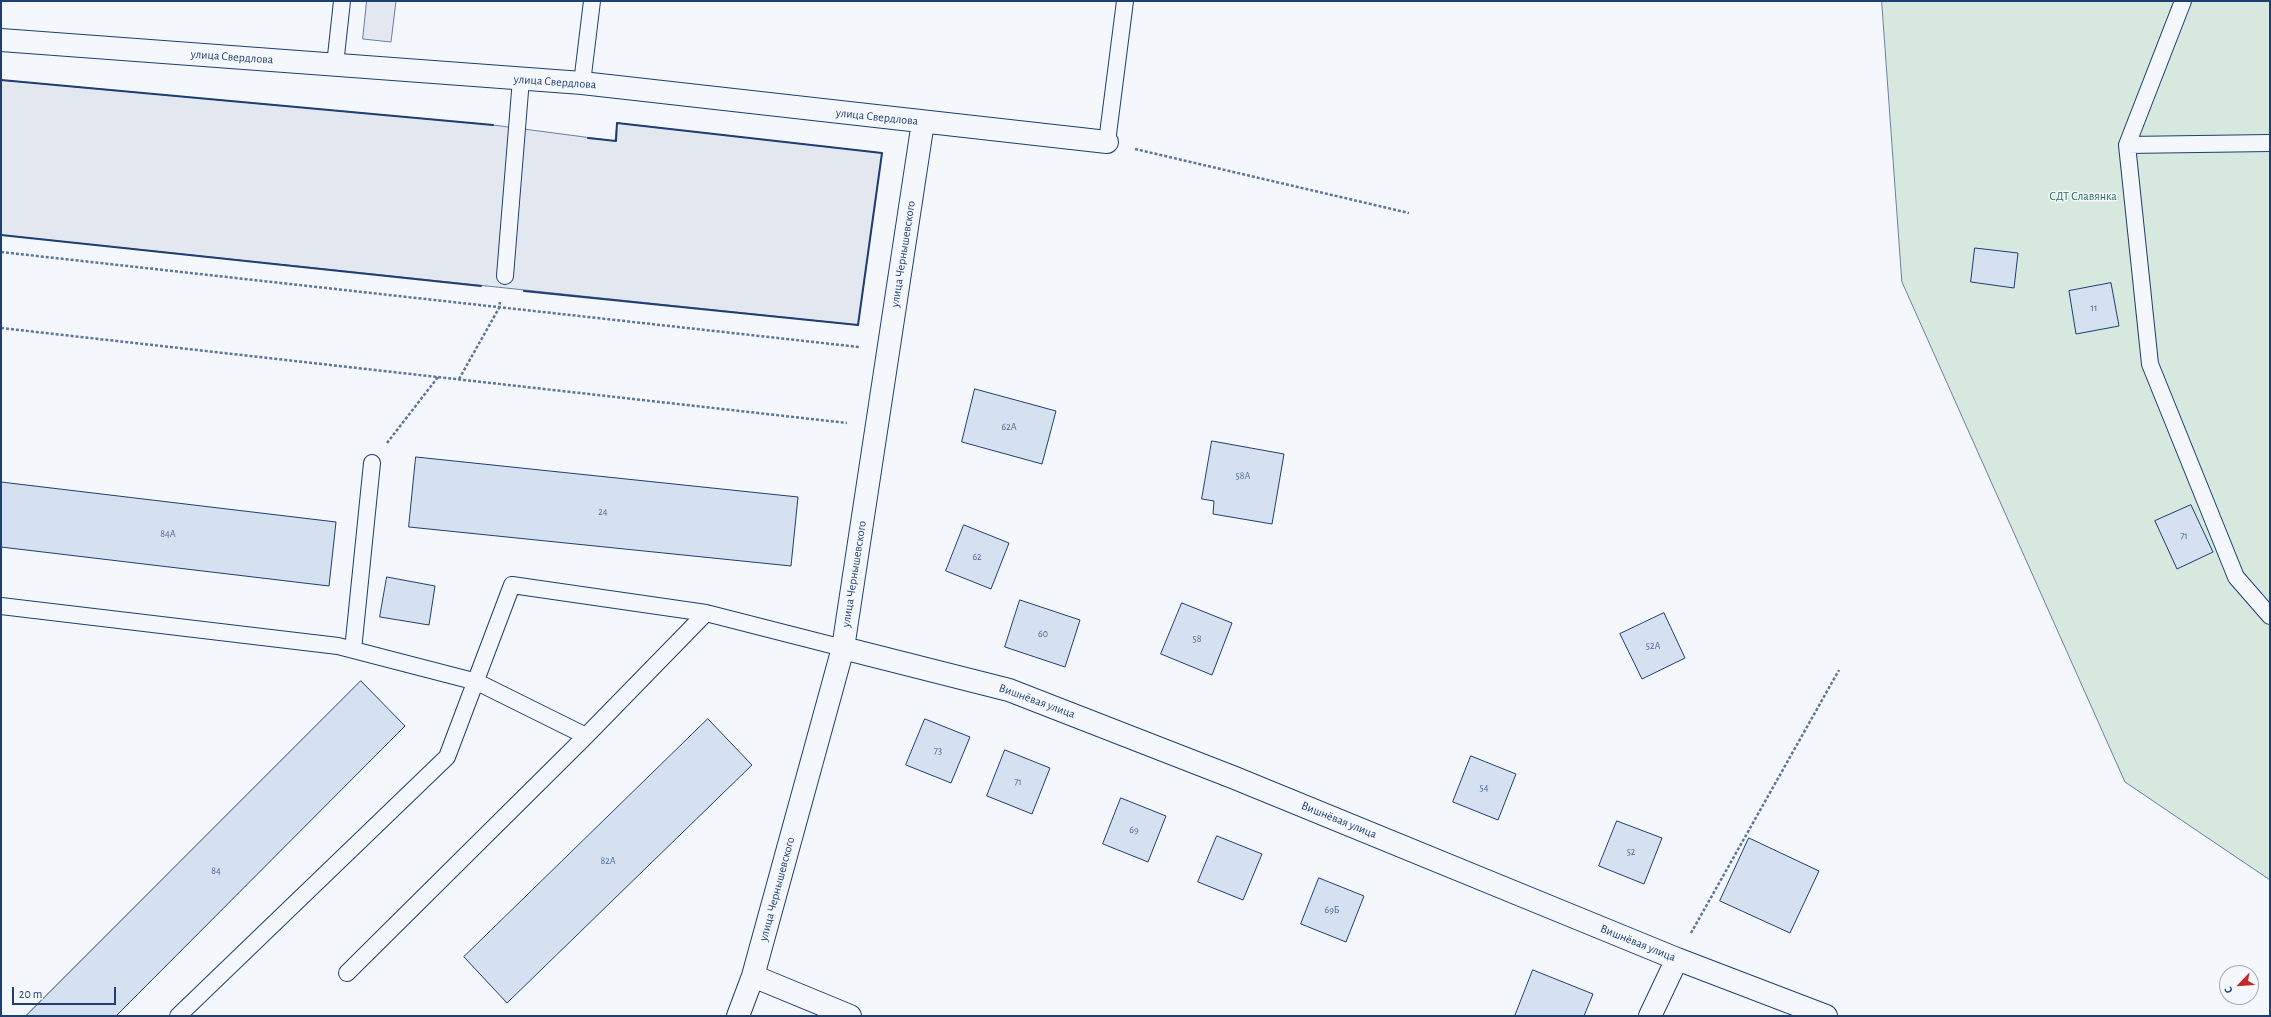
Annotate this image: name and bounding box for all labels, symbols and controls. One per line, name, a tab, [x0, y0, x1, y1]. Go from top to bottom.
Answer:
street label: улица Свердлова	[190, 47, 274, 67]
street label: улица Свердлова	[513, 72, 597, 92]
street label: улица Свердлова	[835, 106, 919, 128]
park label: СДТ Славянка	[2049, 189, 2117, 203]
street label: улица Чернышевского	[887, 200, 919, 308]
house number: 11	[2091, 302, 2097, 314]
house number: 62А	[1001, 421, 1017, 433]
house number: 58А	[1236, 470, 1250, 482]
house number: 24	[598, 506, 608, 518]
street label: улица Чернышевского	[838, 520, 870, 628]
house number: 84А	[160, 528, 176, 540]
house number: 71	[2180, 530, 2188, 542]
house number: 62	[972, 551, 982, 563]
house number: 60	[1038, 628, 1048, 640]
house number: 58	[1193, 633, 1201, 645]
house number: 52А	[1646, 640, 1660, 652]
street label: Вишнёвая улица	[997, 681, 1077, 721]
house number: 73	[934, 745, 942, 757]
house number: 71	[1014, 776, 1022, 788]
house number: 54	[1480, 782, 1488, 794]
street label: Вишнёвая улица	[1299, 798, 1379, 842]
house number: 69	[1129, 824, 1139, 836]
street label: улица Чернышевского	[756, 835, 798, 943]
house number: 52	[1627, 846, 1635, 858]
house number: 82А	[600, 855, 616, 867]
house number: 84	[211, 865, 221, 877]
house number: 69Б	[1324, 904, 1340, 916]
street label: Вишнёвая улица	[1598, 921, 1678, 965]
north arrow	[2219, 965, 2259, 1005]
scale bar	[14, 979, 118, 1005]
text: С	[2222, 985, 2235, 995]
text: 20 m	[19, 988, 42, 1000]

